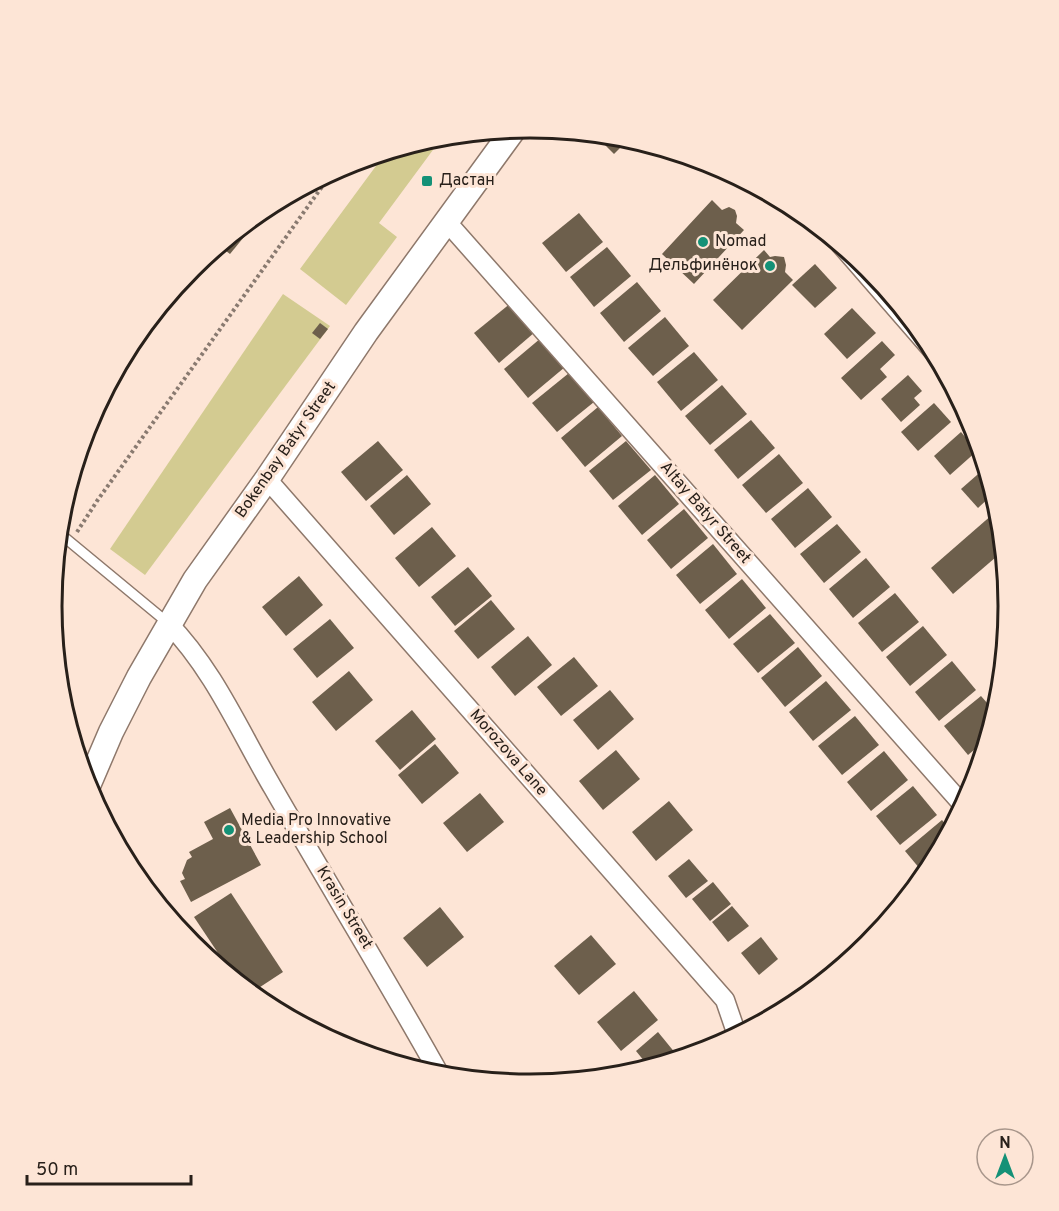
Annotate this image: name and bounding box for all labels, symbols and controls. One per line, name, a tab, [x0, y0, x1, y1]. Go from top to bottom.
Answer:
place label: Дастан	[439, 171, 495, 191]
marker: Дастан	[420, 174, 434, 188]
place label: Nomad	[715, 232, 767, 252]
marker: Nomad	[696, 235, 710, 249]
place label: Дельфинёнок	[648, 256, 758, 276]
marker: Дельфинёнок	[763, 259, 777, 273]
street label: Bokenbay Batyr Street	[231, 378, 341, 522]
street label: Altay Batyr Street	[655, 458, 755, 568]
street label: Morozova Lane	[465, 705, 551, 801]
place label: Media Pro Innovative & Leadership School	[241, 811, 391, 849]
marker: Media Pro Innovative & Leadership School	[222, 823, 236, 837]
street label: Krasin Street	[311, 863, 377, 953]
north arrow	[975, 1127, 1035, 1187]
text: N	[999, 1134, 1011, 1154]
scale bar	[27, 1148, 190, 1186]
text: 50 m	[36, 1159, 78, 1182]

